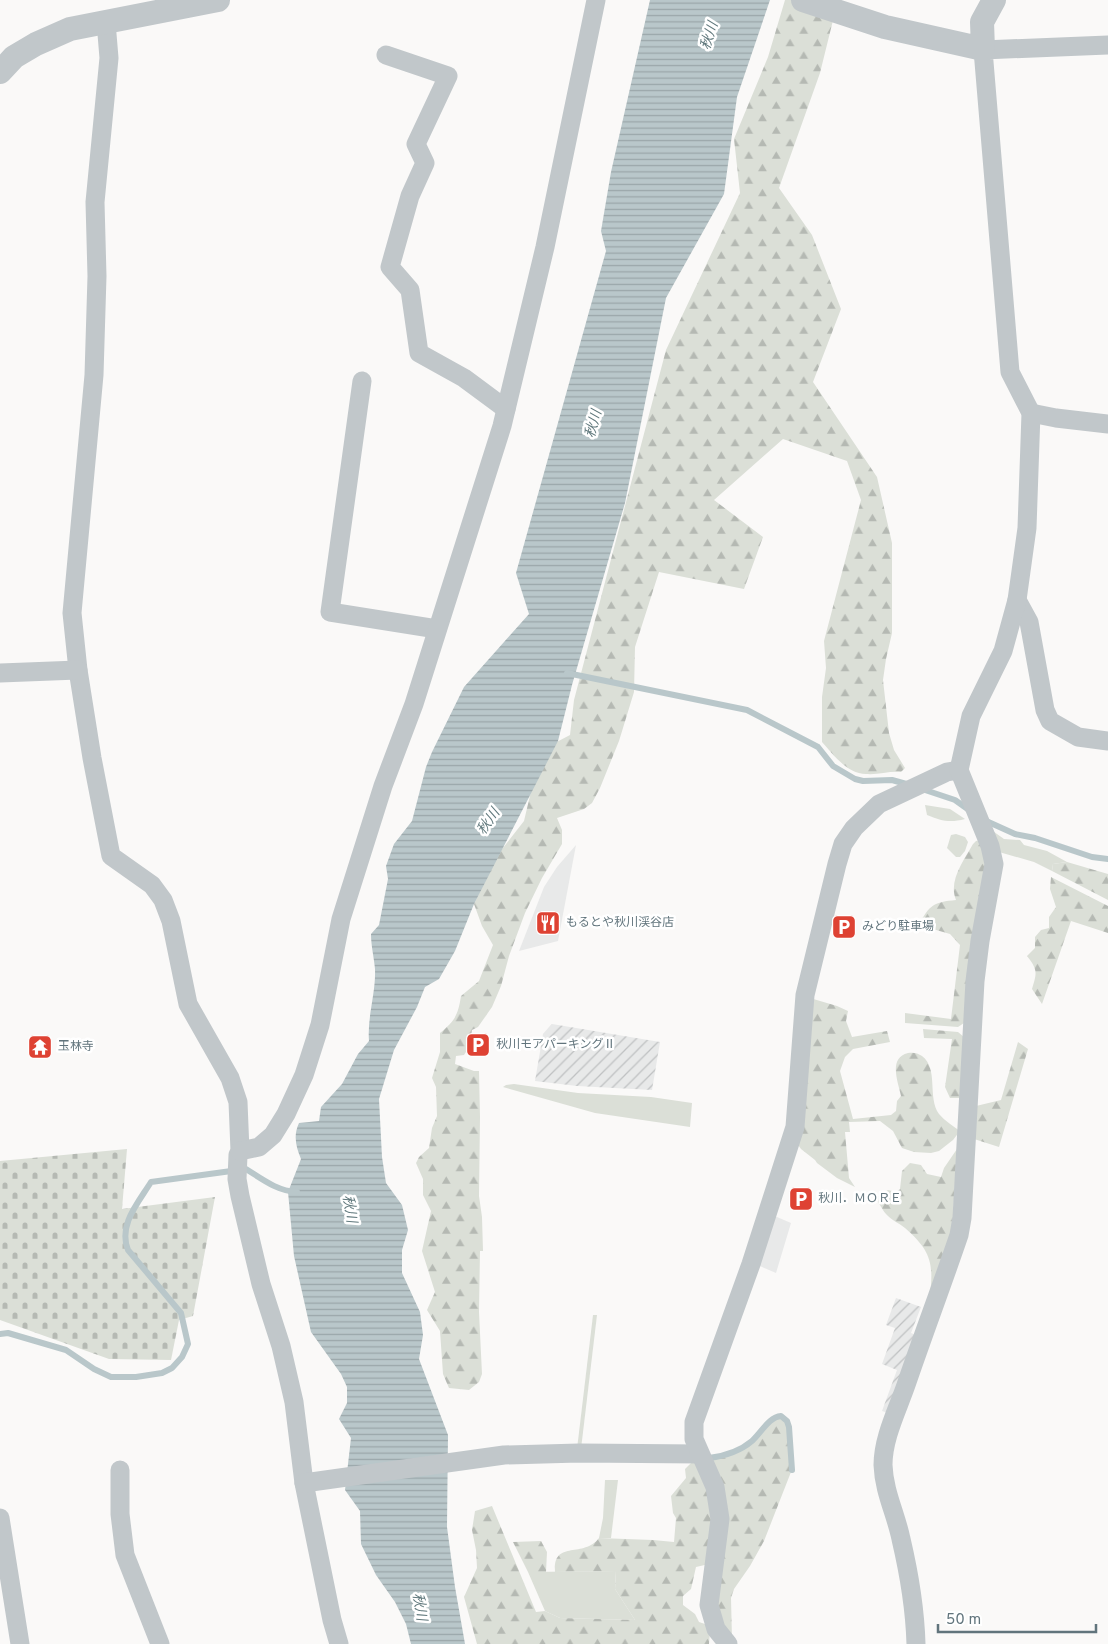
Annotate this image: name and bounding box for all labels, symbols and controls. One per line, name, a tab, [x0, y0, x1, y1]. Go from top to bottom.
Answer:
water label: 秋川	[698, 18, 723, 52]
water label: 秋川	[582, 406, 606, 440]
water label: 秋川	[474, 804, 505, 838]
restaurant icon: もるとや秋川渓谷店	[535, 910, 561, 936]
parking icon: みどり駐車場	[831, 914, 857, 940]
place label: もるとや秋川渓谷店	[566, 915, 674, 931]
place label: みどり駐車場	[862, 919, 934, 935]
parking icon: 秋川モアパーキングⅡ	[465, 1032, 491, 1058]
temple icon: 玉林寺	[27, 1034, 53, 1060]
place label: 秋川モアパーキングⅡ	[496, 1037, 615, 1053]
place label: 玉林寺	[58, 1039, 94, 1055]
parking icon: 秋川．ＭＯＲＥ	[788, 1186, 814, 1212]
place label: 秋川．ＭＯＲＥ	[818, 1191, 902, 1207]
water label: 秋川	[338, 1194, 360, 1226]
water label: 秋川	[408, 1592, 430, 1624]
scale bar	[938, 1602, 1096, 1634]
text: 50 m	[946, 1611, 981, 1630]

